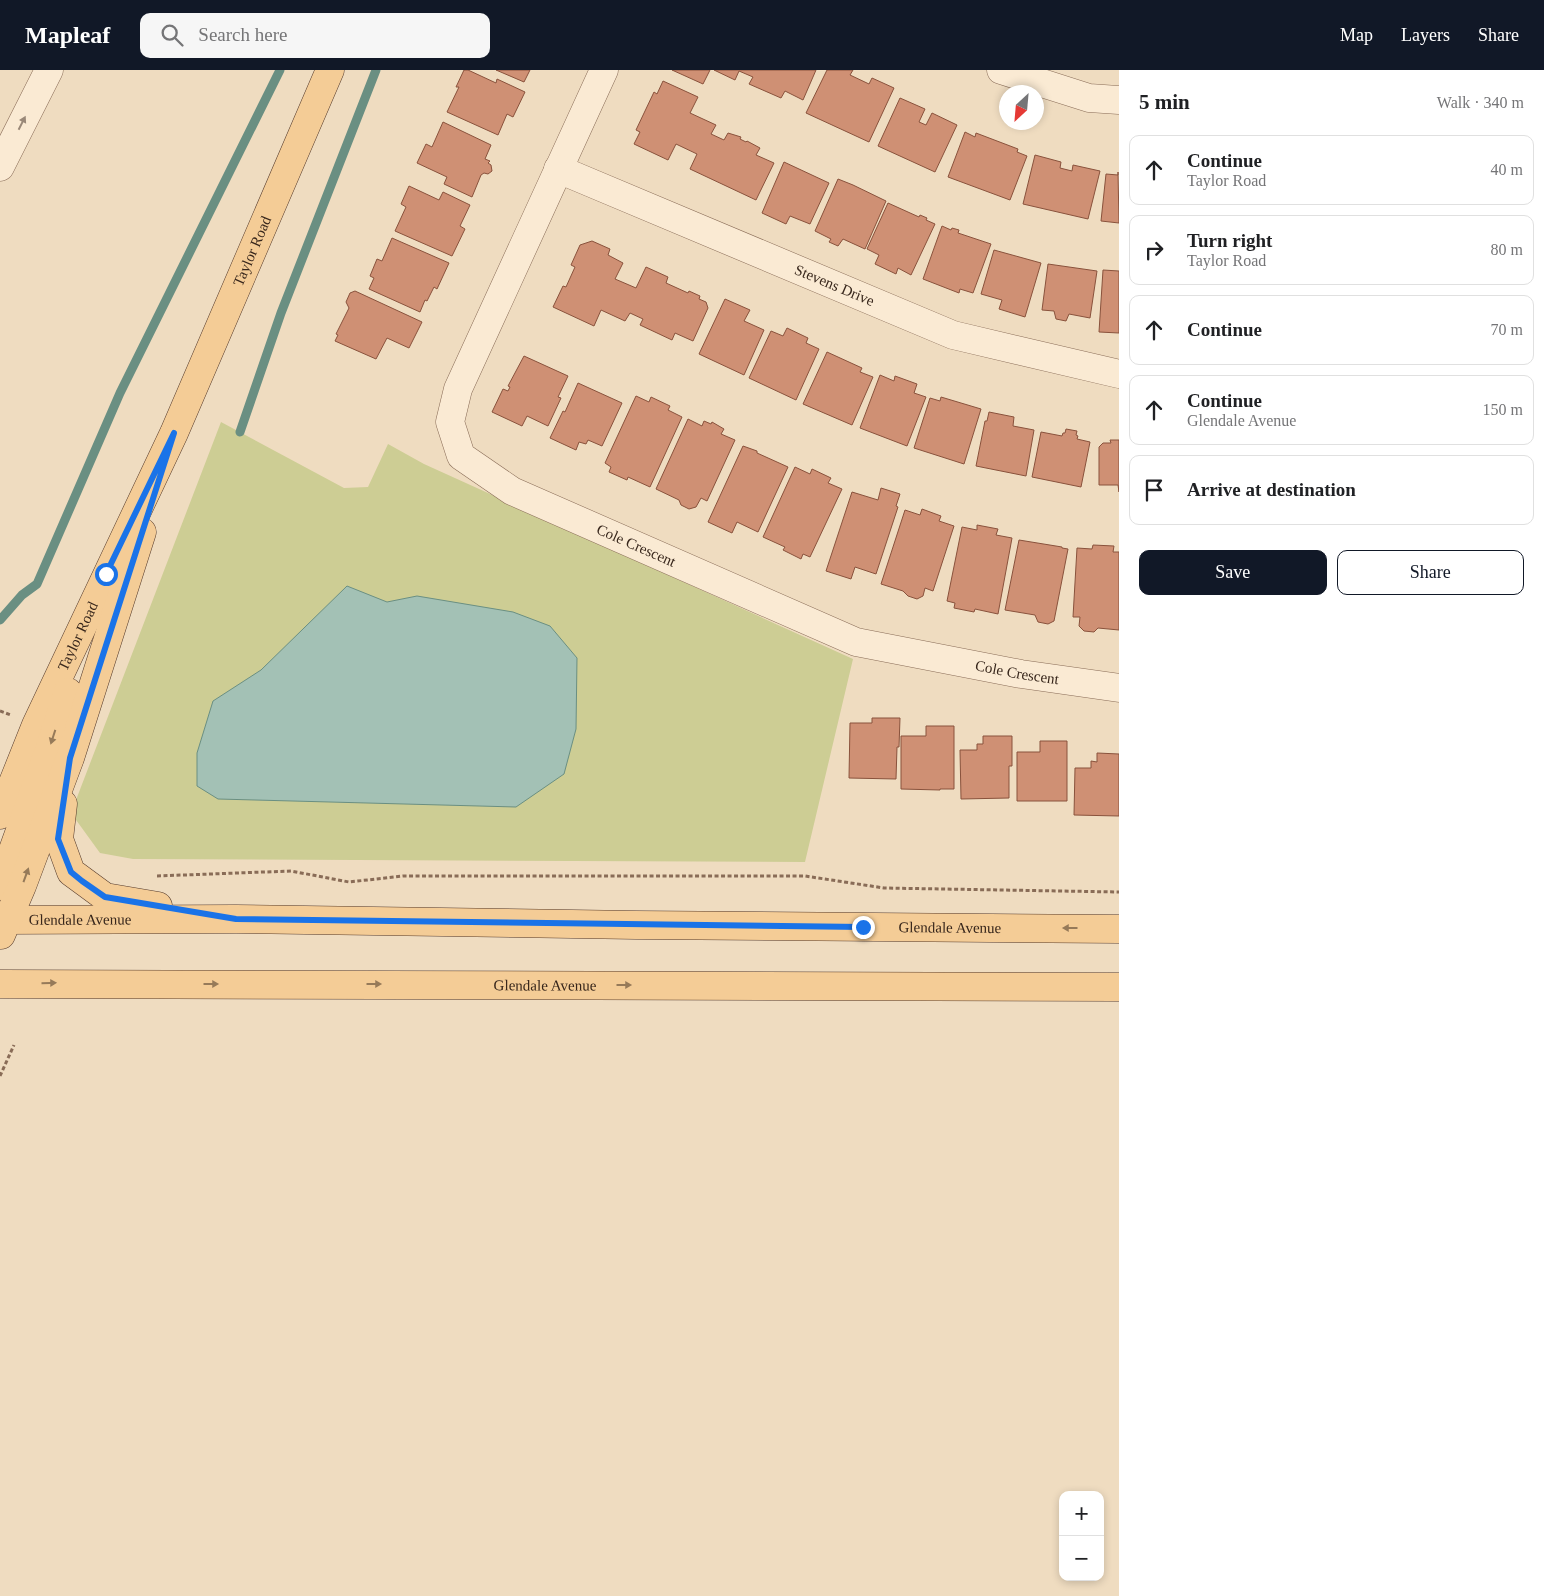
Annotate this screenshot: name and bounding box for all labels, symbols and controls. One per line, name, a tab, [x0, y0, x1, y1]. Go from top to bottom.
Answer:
search box	[140, 13, 490, 58]
icon: search	[158, 21, 186, 49]
text: Mapleaf	[25, 22, 110, 48]
text: Search here	[198, 24, 287, 45]
text: Map	[1340, 25, 1373, 45]
text: Layers	[1401, 25, 1450, 45]
text: Share	[1478, 25, 1519, 45]
north arrow	[999, 85, 1044, 130]
text: 5 min	[1139, 90, 1190, 114]
text: Walk · 340 m	[1437, 94, 1524, 111]
one-way arrow	[18, 116, 26, 130]
text: Continue	[1187, 150, 1262, 171]
icon: ahead	[1140, 156, 1168, 184]
text: 40 m	[1491, 161, 1523, 178]
text: Taylor Road	[1187, 172, 1266, 189]
street label: Taylor Road	[230, 213, 274, 288]
text: Turn right	[1187, 230, 1272, 251]
icon: right	[1140, 236, 1168, 264]
text: 80 m	[1491, 241, 1523, 258]
text: Taylor Road	[1187, 252, 1266, 269]
street label: Stevens Drive	[792, 261, 877, 309]
icon: ahead	[1140, 316, 1168, 344]
text: Continue	[1187, 319, 1262, 340]
text: 70 m	[1491, 321, 1523, 338]
text: Continue	[1187, 390, 1262, 411]
icon: ahead	[1140, 396, 1168, 424]
text: 150 m	[1483, 401, 1523, 418]
text: Glendale Avenue	[1187, 412, 1296, 429]
icon: arrive	[1140, 476, 1168, 504]
text: Arrive at destination	[1187, 479, 1356, 500]
street label: Cole Crescent	[594, 521, 679, 570]
button: Save	[1139, 550, 1327, 595]
button: Share	[1337, 550, 1524, 595]
route start	[95, 563, 118, 586]
street label: Taylor Road	[55, 599, 101, 673]
street label: Cole Crescent	[974, 657, 1061, 687]
one-way arrow	[49, 730, 57, 745]
one-way arrow	[22, 867, 30, 882]
street label: Glendale Avenue	[29, 911, 132, 928]
route end	[852, 916, 875, 939]
street label: Glendale Avenue	[899, 919, 1002, 936]
one-way arrow	[1062, 924, 1078, 932]
street label: Glendale Avenue	[494, 977, 597, 994]
one-way arrow	[41, 979, 57, 987]
one-way arrow	[203, 980, 219, 988]
one-way arrow	[366, 980, 382, 988]
one-way arrow	[616, 981, 632, 989]
map controls	[1059, 1491, 1104, 1581]
button: +	[1059, 1491, 1104, 1536]
button: −	[1059, 1536, 1104, 1581]

